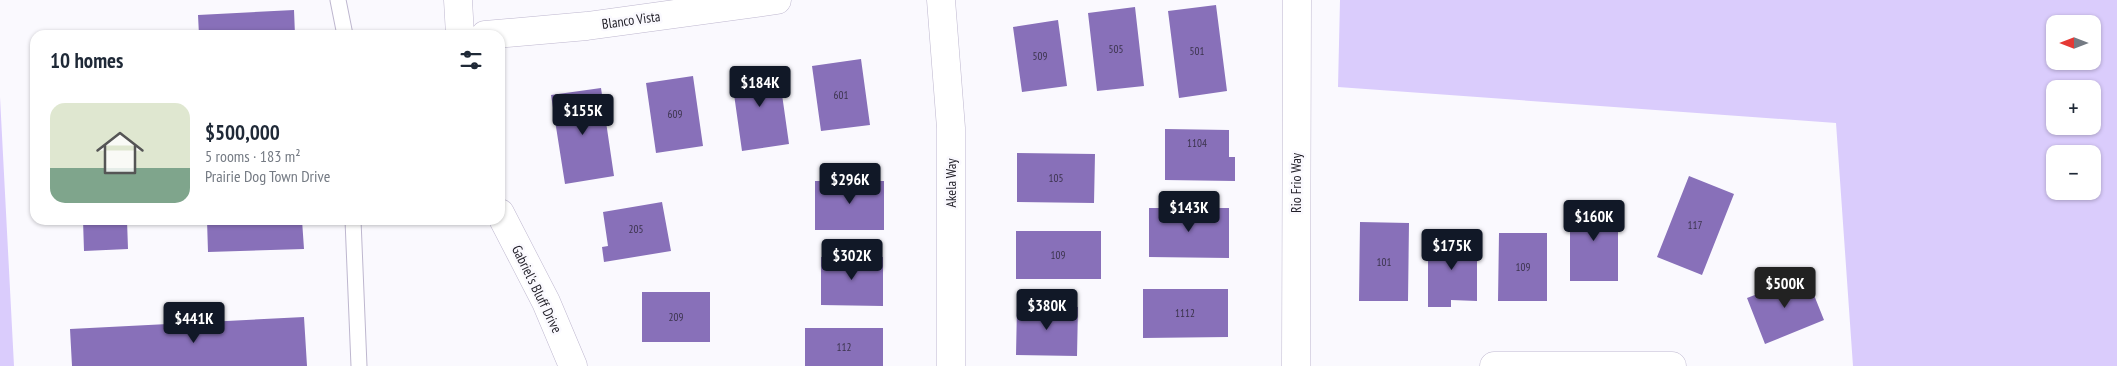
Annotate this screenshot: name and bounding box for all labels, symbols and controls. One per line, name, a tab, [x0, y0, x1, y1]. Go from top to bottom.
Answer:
street label: Blanco Vista	[601, 7, 661, 33]
north arrow	[2046, 15, 2101, 70]
map controls	[2046, 15, 2101, 200]
house number: 505	[1109, 42, 1123, 56]
house number: 501	[1190, 44, 1204, 58]
icon: filters	[457, 46, 485, 74]
text: 10 homes	[50, 47, 123, 74]
house number: 509	[1033, 49, 1047, 63]
pin: $184K	[725, 66, 795, 108]
text: $184K	[741, 72, 779, 92]
button: +	[2046, 80, 2101, 135]
house number: 601	[834, 88, 848, 102]
pin: $155K	[548, 94, 618, 136]
text: $155K	[564, 100, 602, 120]
house number: 609	[668, 107, 682, 121]
text: $500,000	[205, 119, 280, 146]
icon: home	[90, 123, 150, 183]
house number: 1104	[1187, 136, 1207, 150]
button: −	[2046, 145, 2101, 200]
text: 5 rooms · 183 m²	[205, 146, 301, 166]
street label: Rio Frio Way	[1287, 152, 1305, 213]
street label: Akela Way	[942, 158, 960, 208]
pin: $296K	[815, 162, 885, 205]
text: Prairie Dog Town Drive	[205, 166, 330, 186]
text: $296K	[831, 169, 869, 189]
house number: 105	[1049, 171, 1063, 185]
pin: $143K	[1154, 190, 1224, 233]
text: $143K	[1170, 197, 1208, 217]
pin: $160K	[1559, 200, 1629, 242]
text: $160K	[1575, 206, 1613, 226]
house number: 117	[1688, 218, 1702, 232]
house number: 205	[629, 222, 643, 236]
pin: $175K	[1417, 228, 1487, 271]
text: $175K	[1433, 235, 1471, 255]
pin: $302K	[817, 238, 887, 281]
street label: Gabriel's Bluff Drive	[508, 242, 566, 336]
text: $302K	[833, 245, 871, 265]
house number: 109	[1051, 248, 1065, 262]
house number: 101	[1377, 255, 1391, 269]
house number: 109	[1516, 260, 1530, 274]
pin: $500K	[1750, 266, 1820, 309]
text: $500K	[1766, 273, 1804, 293]
pin: $380K	[1012, 288, 1082, 331]
text: $380K	[1028, 295, 1066, 315]
pin: $441K	[159, 302, 229, 344]
house number: 1112	[1175, 306, 1195, 320]
text: $441K	[175, 308, 213, 328]
house number: 209	[669, 310, 683, 324]
house number: 112	[837, 340, 851, 354]

